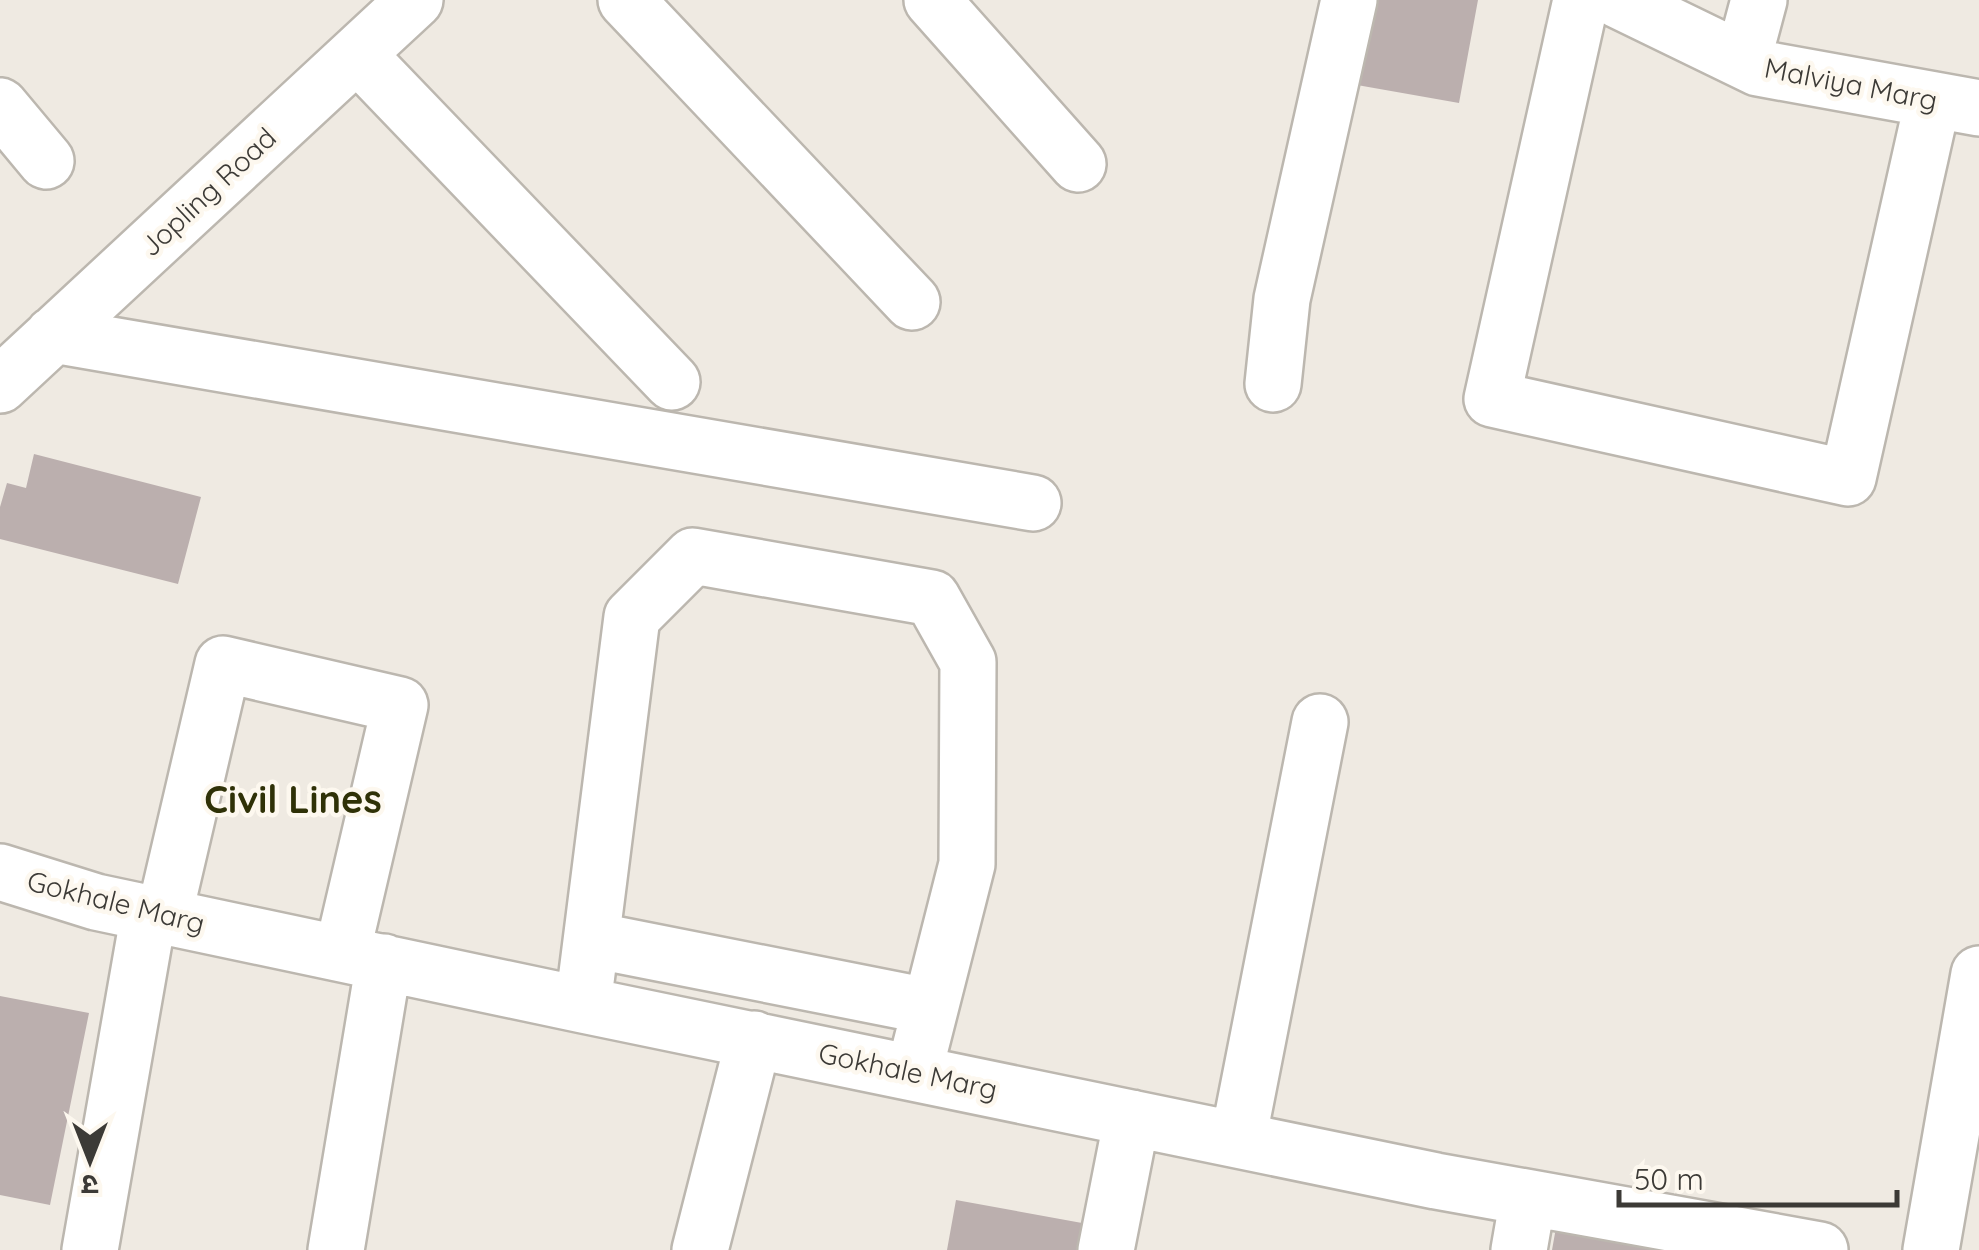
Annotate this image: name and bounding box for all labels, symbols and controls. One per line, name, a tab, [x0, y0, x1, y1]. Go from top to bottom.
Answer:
street label: Malviya Marg	[1762, 50, 1940, 117]
street label: Jopling Road	[132, 120, 283, 263]
district label: Civil Lines	[204, 775, 382, 823]
street label: Gokhale Marg	[24, 863, 208, 940]
street label: Gokhale Marg	[816, 1035, 1001, 1107]
north arrow	[40, 1110, 140, 1210]
scale bar	[1619, 1145, 1896, 1207]
text: 50 m	[1634, 1160, 1704, 1198]
text: उ	[81, 1168, 98, 1203]

